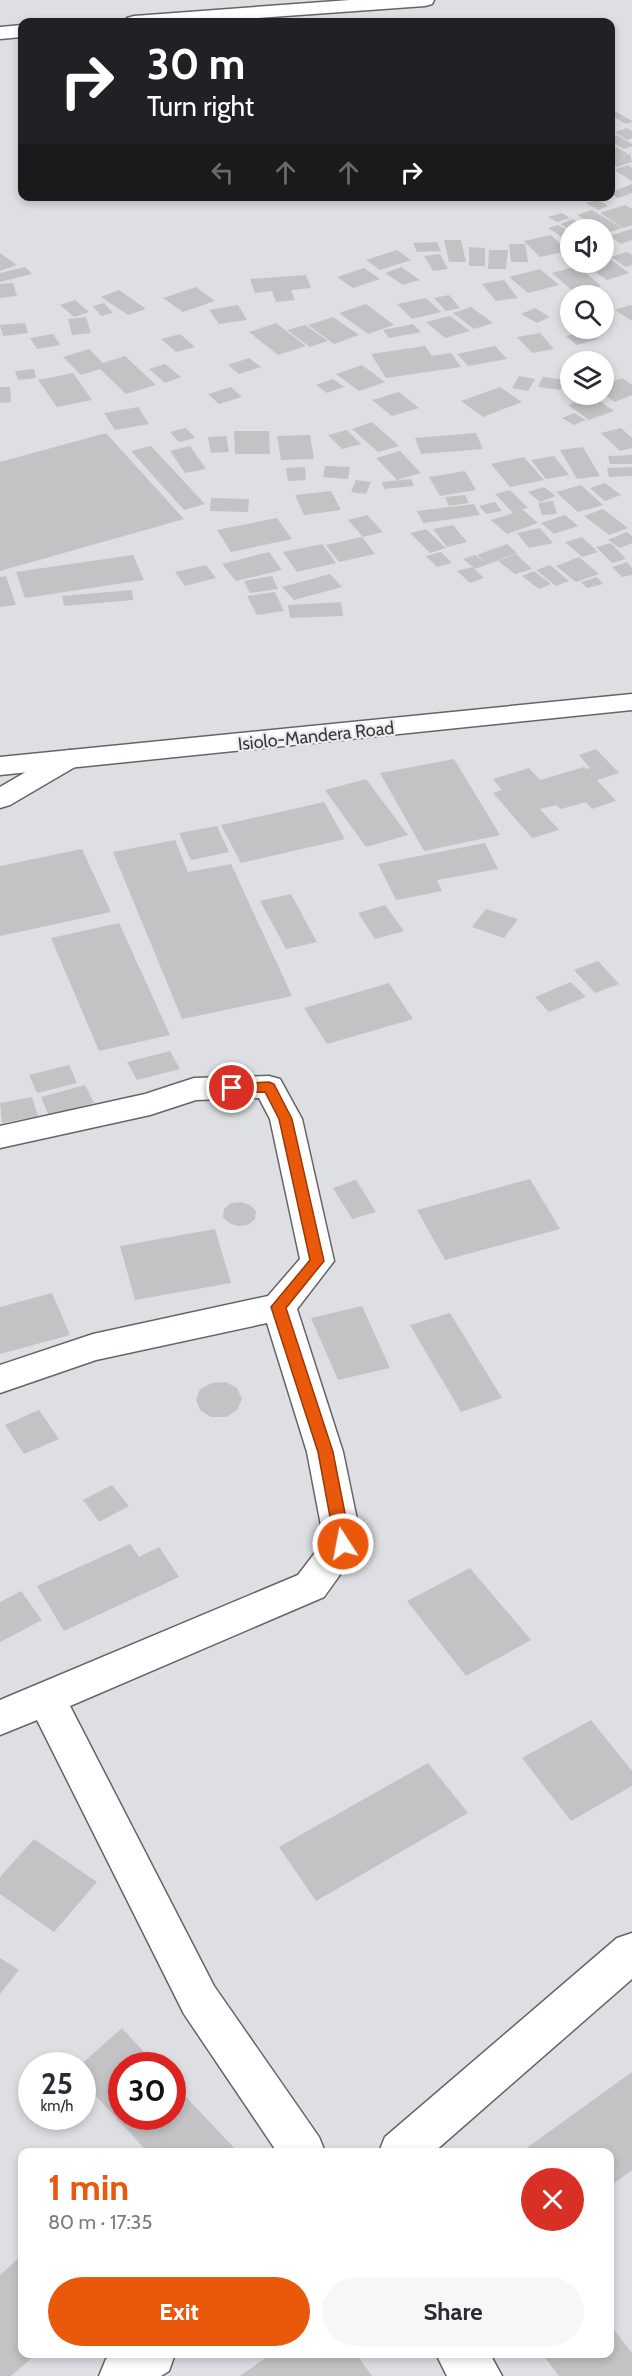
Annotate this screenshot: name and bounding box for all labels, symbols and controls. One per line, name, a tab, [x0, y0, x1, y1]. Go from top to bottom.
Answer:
text: 30 m	[147, 38, 245, 90]
icon: right	[48, 42, 126, 120]
text: Turn right	[147, 90, 254, 123]
icon: left	[206, 156, 239, 189]
icon: ahead	[269, 156, 302, 189]
icon: ahead	[332, 156, 365, 189]
icon: right	[395, 156, 428, 189]
map controls	[560, 219, 614, 405]
button: sound	[560, 219, 614, 273]
button: search	[560, 285, 614, 339]
button: layers	[560, 351, 614, 405]
street label: Isiolo-Mandera Road	[237, 717, 395, 755]
pin	[206, 1062, 257, 1113]
icon: arrive	[215, 1071, 248, 1104]
position arrow	[311, 1512, 375, 1576]
speed limit sign: 30	[108, 2052, 186, 2130]
text: 25	[41, 2065, 73, 2102]
text: km/h	[41, 2097, 73, 2115]
text: 1 min	[48, 2165, 129, 2209]
button: close	[521, 2168, 584, 2231]
text: 80 m · 17:35	[48, 2210, 152, 2234]
button: Exit	[48, 2277, 310, 2346]
button: Share	[322, 2277, 584, 2346]

